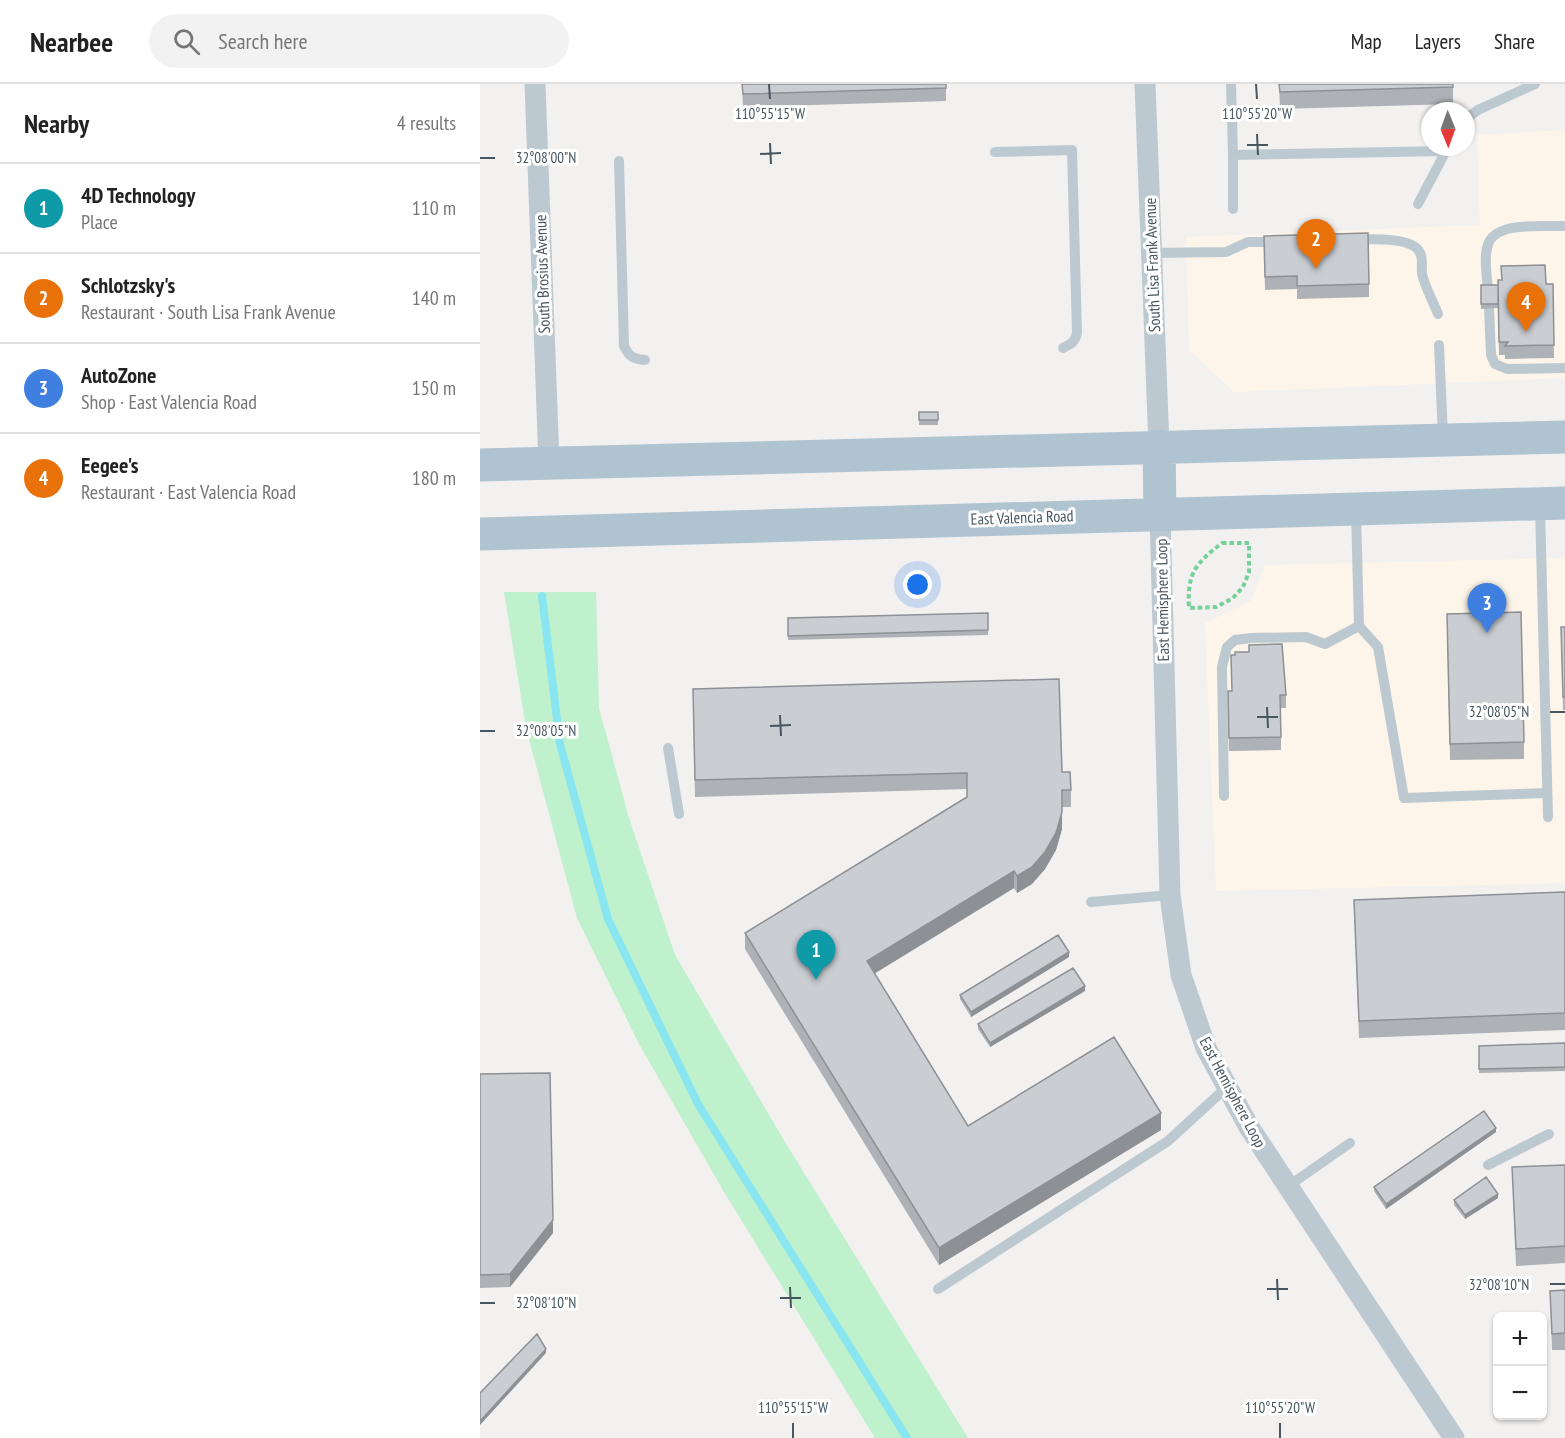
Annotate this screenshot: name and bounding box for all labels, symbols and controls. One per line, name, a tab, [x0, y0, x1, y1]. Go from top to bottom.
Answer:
search box	[149, 14, 569, 68]
text: Nearbee	[30, 23, 113, 60]
icon: search	[170, 25, 203, 58]
text: Search here	[218, 27, 308, 55]
text: Map	[1351, 28, 1382, 55]
text: Layers	[1415, 28, 1461, 55]
text: Share	[1494, 28, 1535, 55]
north arrow	[1421, 102, 1475, 156]
text: 110°55'15"W	[735, 104, 805, 123]
text: 110°55'20"W	[1222, 104, 1292, 123]
text: Nearby	[24, 107, 89, 140]
text: 4 results	[397, 110, 456, 136]
text: 32°08'00"N	[516, 148, 576, 167]
text: 4D Technology	[81, 181, 195, 209]
text: 1	[39, 195, 48, 221]
text: 110 m	[412, 195, 456, 221]
street label: South Lisa Frank Avenue	[1140, 197, 1164, 333]
text: Place	[81, 209, 118, 235]
street label: South Brosius Avenue	[530, 214, 554, 334]
pin: 2	[1296, 220, 1336, 269]
text: Schlotzsky's	[81, 271, 175, 299]
pin: 4	[1506, 282, 1546, 332]
text: 2	[39, 285, 48, 311]
text: 140 m	[412, 285, 456, 311]
text: Restaurant · South Lisa Frank Avenue	[81, 299, 336, 325]
text: AutoZone	[81, 361, 156, 389]
text: 3	[39, 375, 48, 401]
text: 150 m	[412, 375, 456, 401]
text: Shop · East Valencia Road	[81, 389, 257, 415]
text: Eegee's	[81, 451, 139, 479]
text: 4	[39, 465, 48, 491]
text: 180 m	[412, 465, 456, 491]
text: Restaurant · East Valencia Road	[81, 479, 296, 505]
street label: East Valencia Road	[970, 505, 1074, 529]
street label: East Hemisphere Loop	[1151, 538, 1173, 661]
your location	[903, 570, 932, 599]
pin: 3	[1468, 584, 1506, 633]
text: 32°08'05"N	[1469, 702, 1529, 721]
text: 32°08'05"N	[516, 721, 576, 740]
pin: 1	[796, 930, 836, 980]
street label: East Hemisphere Loop	[1195, 1033, 1271, 1151]
text: 32°08'10"N	[1469, 1275, 1529, 1294]
text: 32°08'10"N	[516, 1293, 576, 1312]
map controls	[1493, 1312, 1547, 1420]
button: +	[1493, 1312, 1547, 1366]
button: −	[1493, 1366, 1547, 1420]
text: 110°55'15"W	[758, 1398, 828, 1417]
text: 110°55'20"W	[1245, 1398, 1315, 1417]

